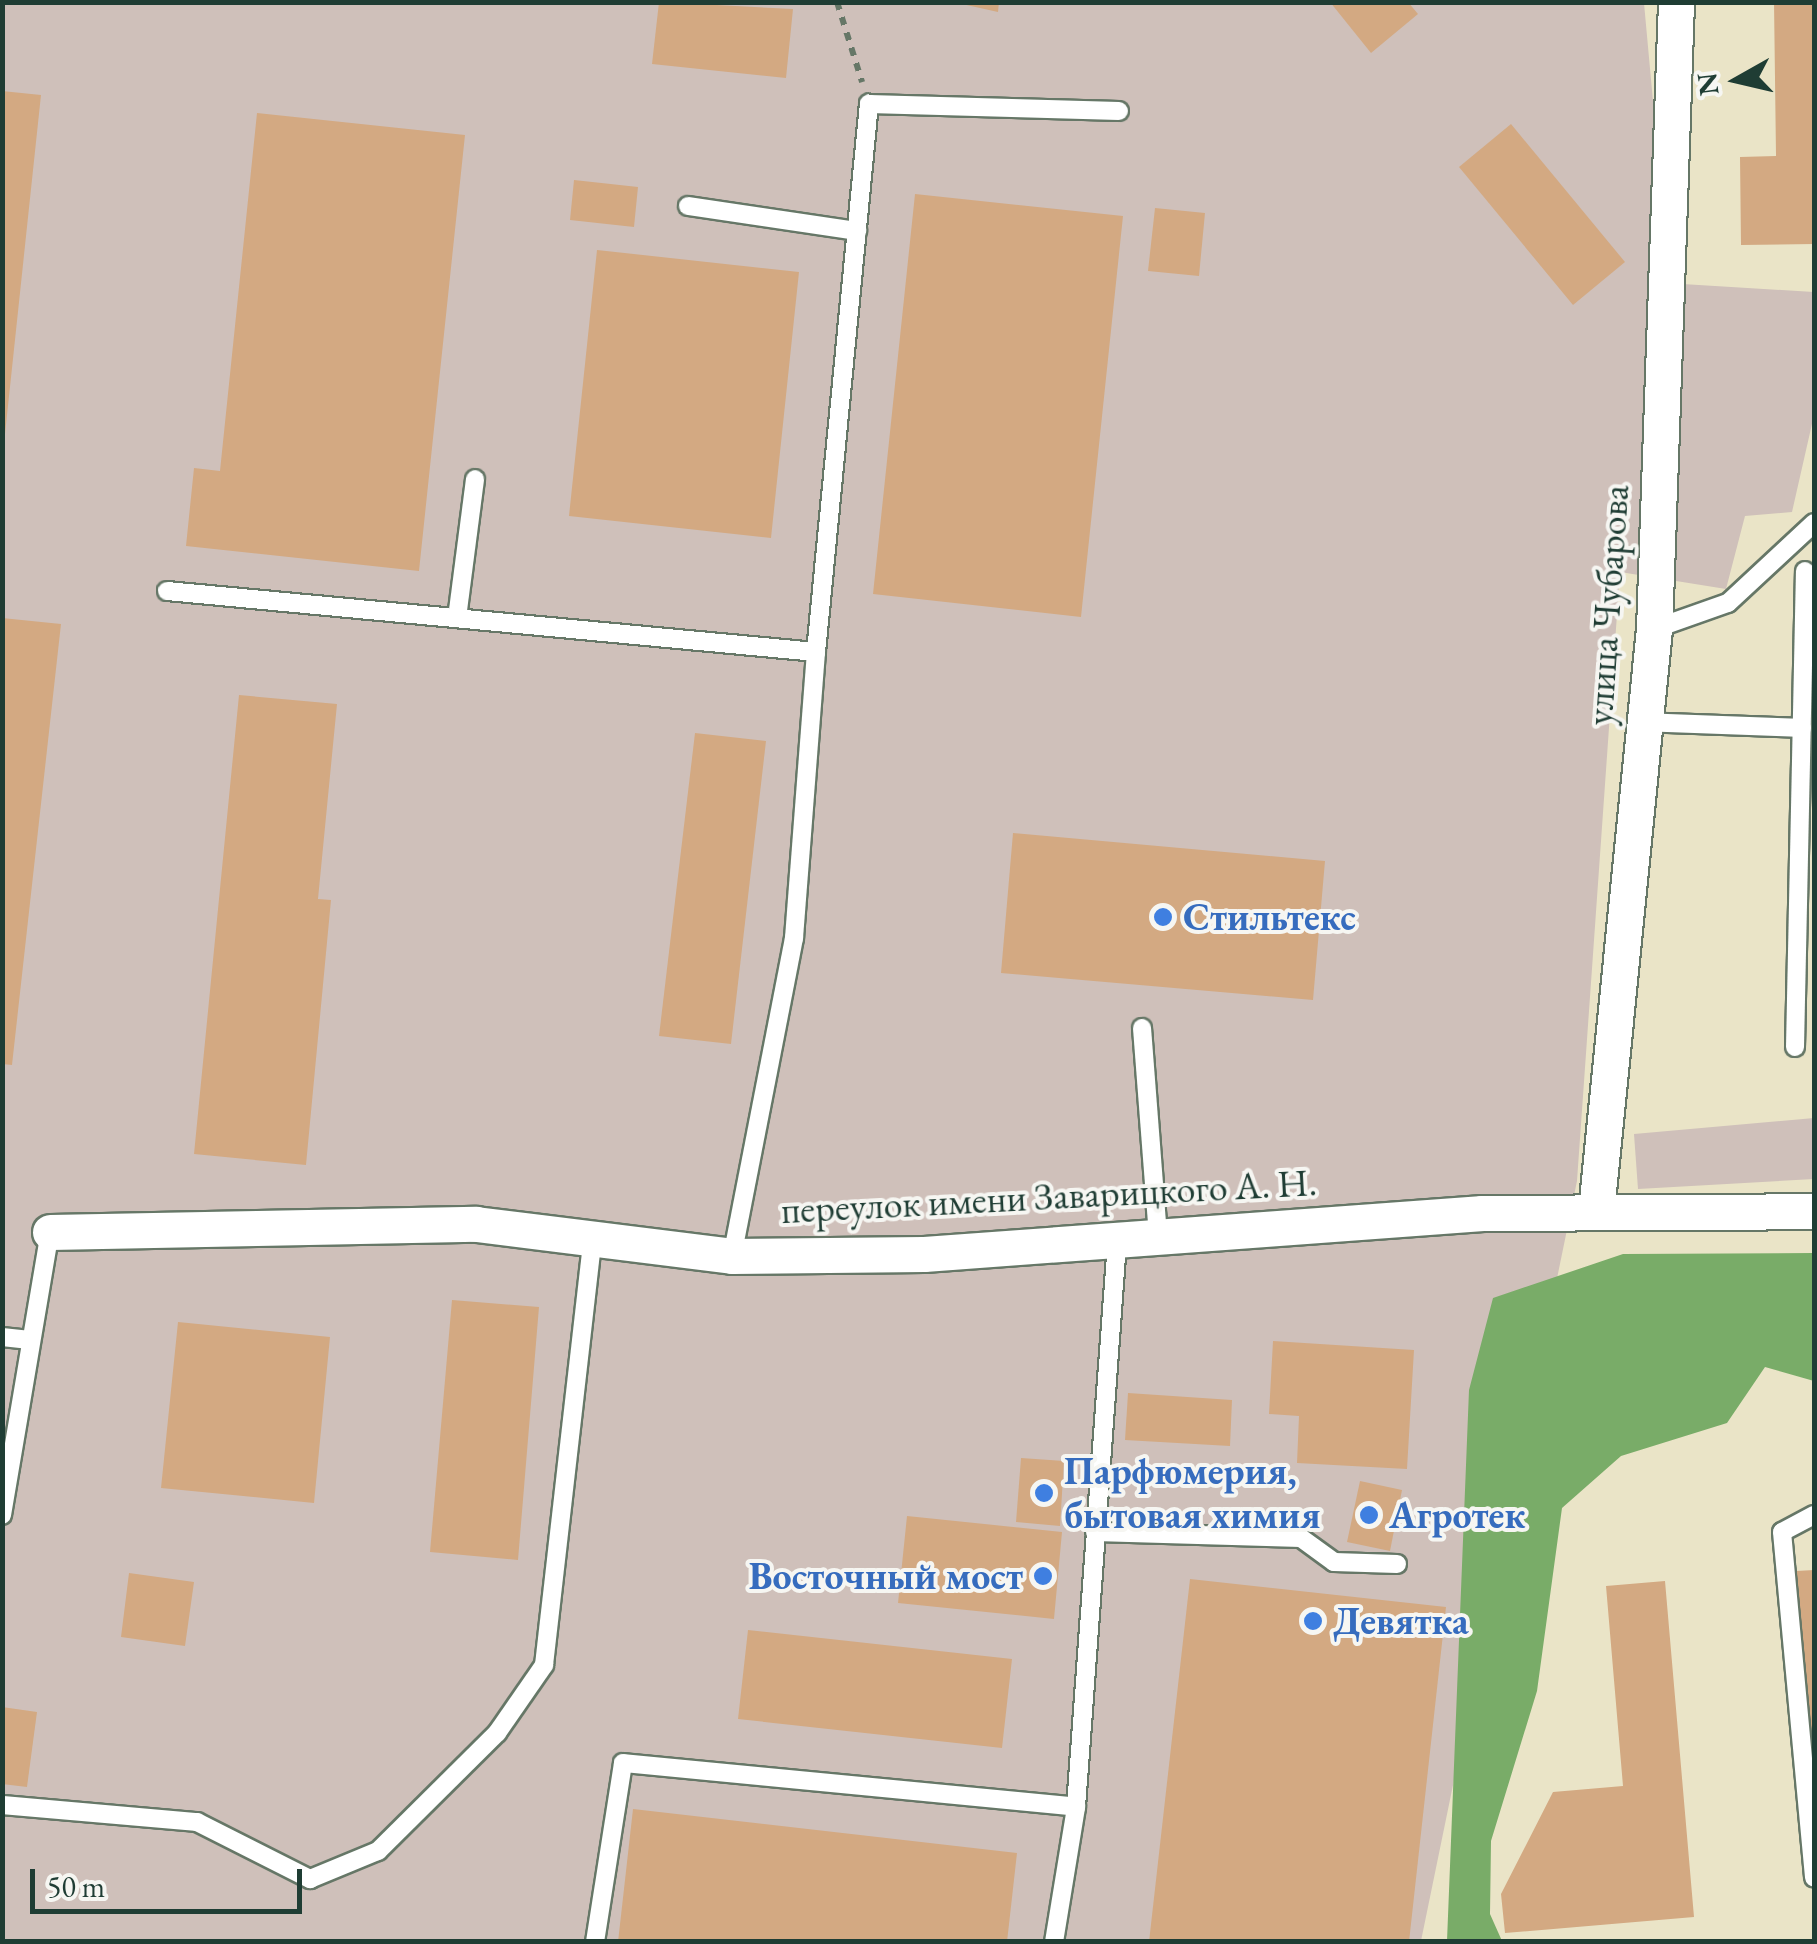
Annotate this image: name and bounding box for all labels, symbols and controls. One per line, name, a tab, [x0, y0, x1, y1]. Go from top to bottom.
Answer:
north arrow	[1687, 30, 1787, 130]
text: N	[1688, 70, 1727, 98]
street label: улица Чубарова	[1576, 483, 1638, 727]
place label: Стильтекс	[1183, 894, 1356, 940]
marker: Стильтекс	[1152, 906, 1174, 928]
street label: переулок имени Заварицкого А. Н.	[780, 1159, 1318, 1233]
place label: Парфюмерия, бытовая химия	[1064, 1448, 1321, 1538]
marker: Парфюмерия, бытовая химия	[1033, 1482, 1055, 1504]
place label: Агротек	[1389, 1492, 1525, 1538]
marker: Агротек	[1358, 1504, 1380, 1526]
place label: Восточный мост	[749, 1553, 1023, 1599]
marker: Восточный мост	[1032, 1565, 1054, 1587]
place label: Девятка	[1333, 1598, 1469, 1644]
marker: Девятка	[1302, 1610, 1324, 1632]
scale bar	[35, 1849, 308, 1911]
text: 50 m	[47, 1867, 105, 1906]

